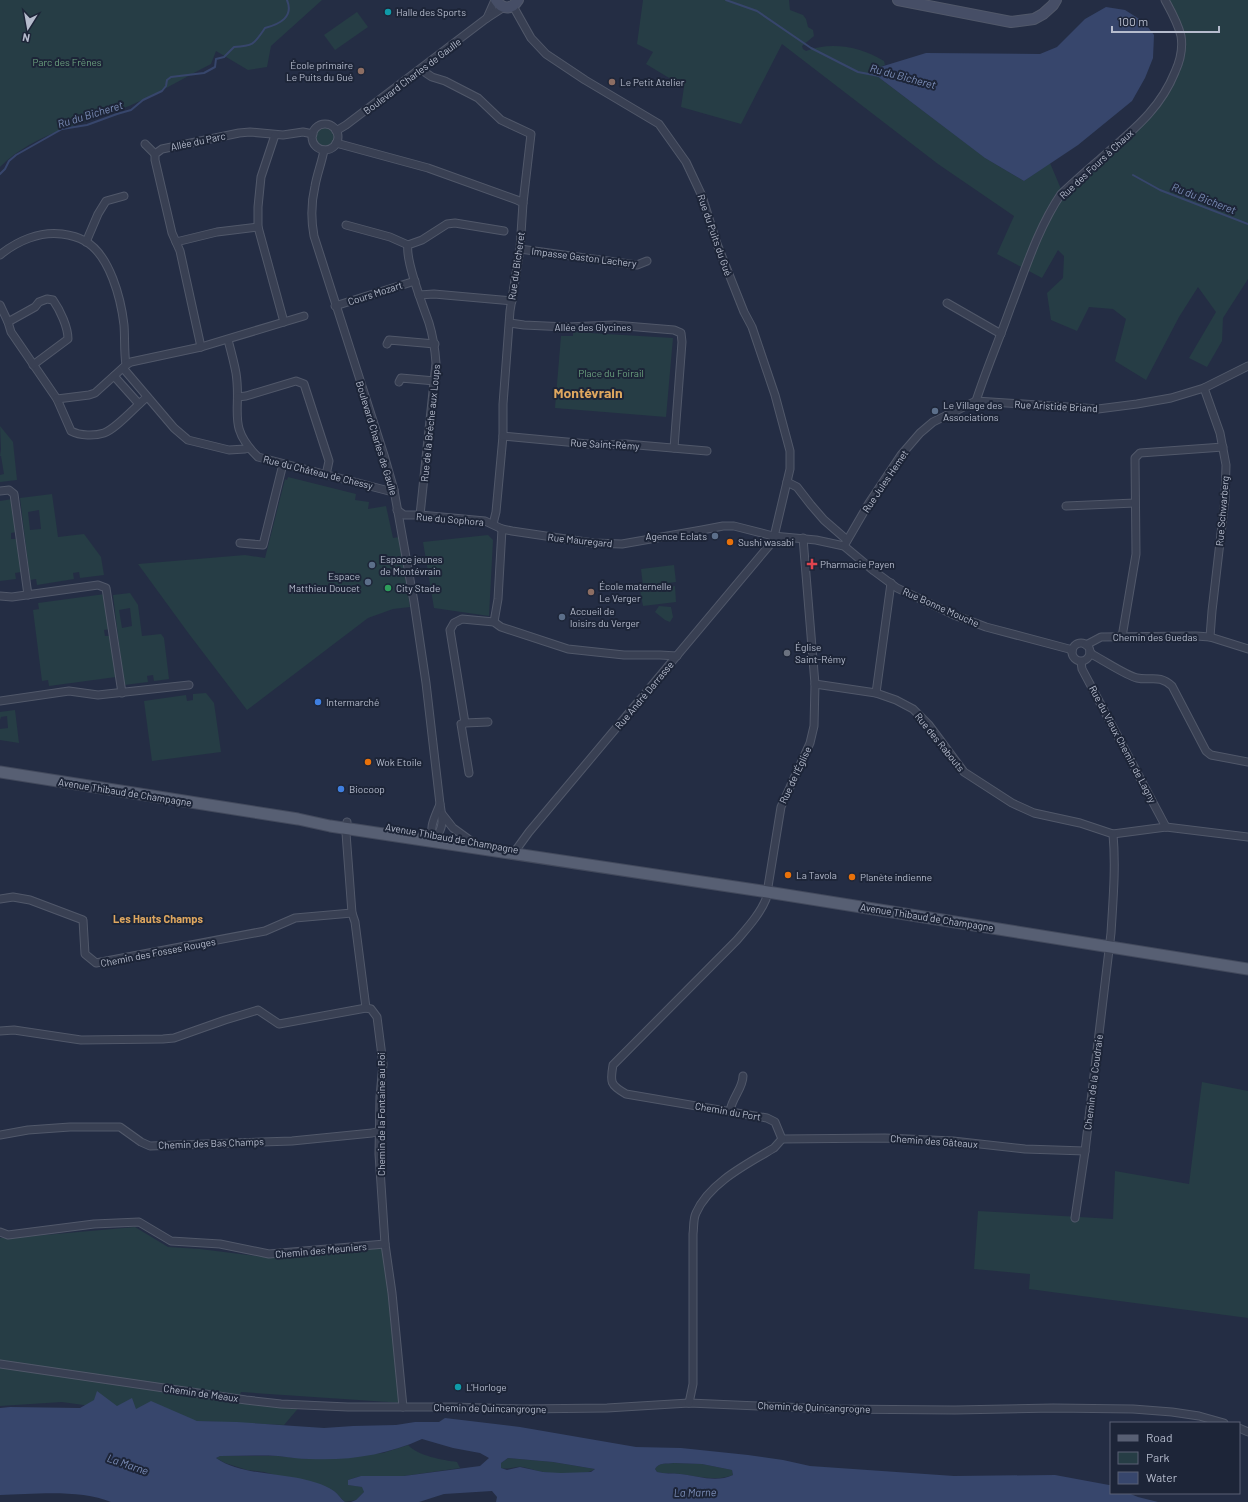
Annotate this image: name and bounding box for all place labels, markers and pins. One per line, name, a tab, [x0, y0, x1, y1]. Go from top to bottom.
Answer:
place label: Halle des Sports	[396, 6, 466, 18]
marker: Halle des Sports	[383, 7, 393, 17]
place label: École primaire Le Puits du Gué	[286, 59, 353, 83]
marker: École primaire Le Puits du Gué	[356, 66, 366, 76]
place label: Le Petit Atelier	[620, 76, 685, 88]
marker: Le Petit Atelier	[607, 77, 617, 87]
place label: Le Village des Associations	[943, 399, 1003, 423]
marker: Le Village des Associations	[930, 406, 940, 416]
place label: Agence Eclats	[646, 530, 707, 542]
marker: Agence Eclats	[710, 531, 720, 541]
place label: Sushi wasabi	[738, 536, 794, 548]
marker: Sushi wasabi	[725, 537, 735, 547]
place label: Espace jeunes de Montévrain	[380, 553, 443, 577]
place label: Pharmacie Payen	[820, 558, 895, 570]
marker: Pharmacie Payen	[807, 559, 817, 569]
marker: Espace jeunes de Montévrain	[367, 560, 377, 570]
place label: Espace Matthieu Doucet	[289, 570, 360, 594]
marker: Espace Matthieu Doucet	[363, 577, 373, 587]
place label: École maternelle Le Verger	[599, 580, 672, 604]
place label: City Stade	[396, 582, 440, 594]
marker: City Stade	[383, 583, 393, 593]
marker: École maternelle Le Verger	[586, 587, 596, 597]
place label: Accueil de loisirs du Verger	[570, 605, 640, 629]
marker: Accueil de loisirs du Verger	[557, 612, 567, 622]
place label: Église Saint-Rémy	[795, 641, 846, 665]
marker: Église Saint-Rémy	[782, 648, 792, 658]
place label: Intermarché	[326, 696, 379, 708]
marker: Intermarché	[313, 697, 323, 707]
place label: Wok Etoile	[376, 756, 422, 768]
marker: Wok Etoile	[363, 757, 373, 767]
place label: Biocoop	[349, 783, 385, 795]
marker: Biocoop	[336, 784, 346, 794]
place label: La Tavola	[796, 869, 837, 881]
marker: La Tavola	[783, 870, 793, 880]
place label: Planète indienne	[860, 871, 932, 883]
marker: Planète indienne	[847, 872, 857, 882]
place label: L'Horloge	[466, 1381, 507, 1393]
marker: L'Horloge	[453, 1382, 463, 1392]

